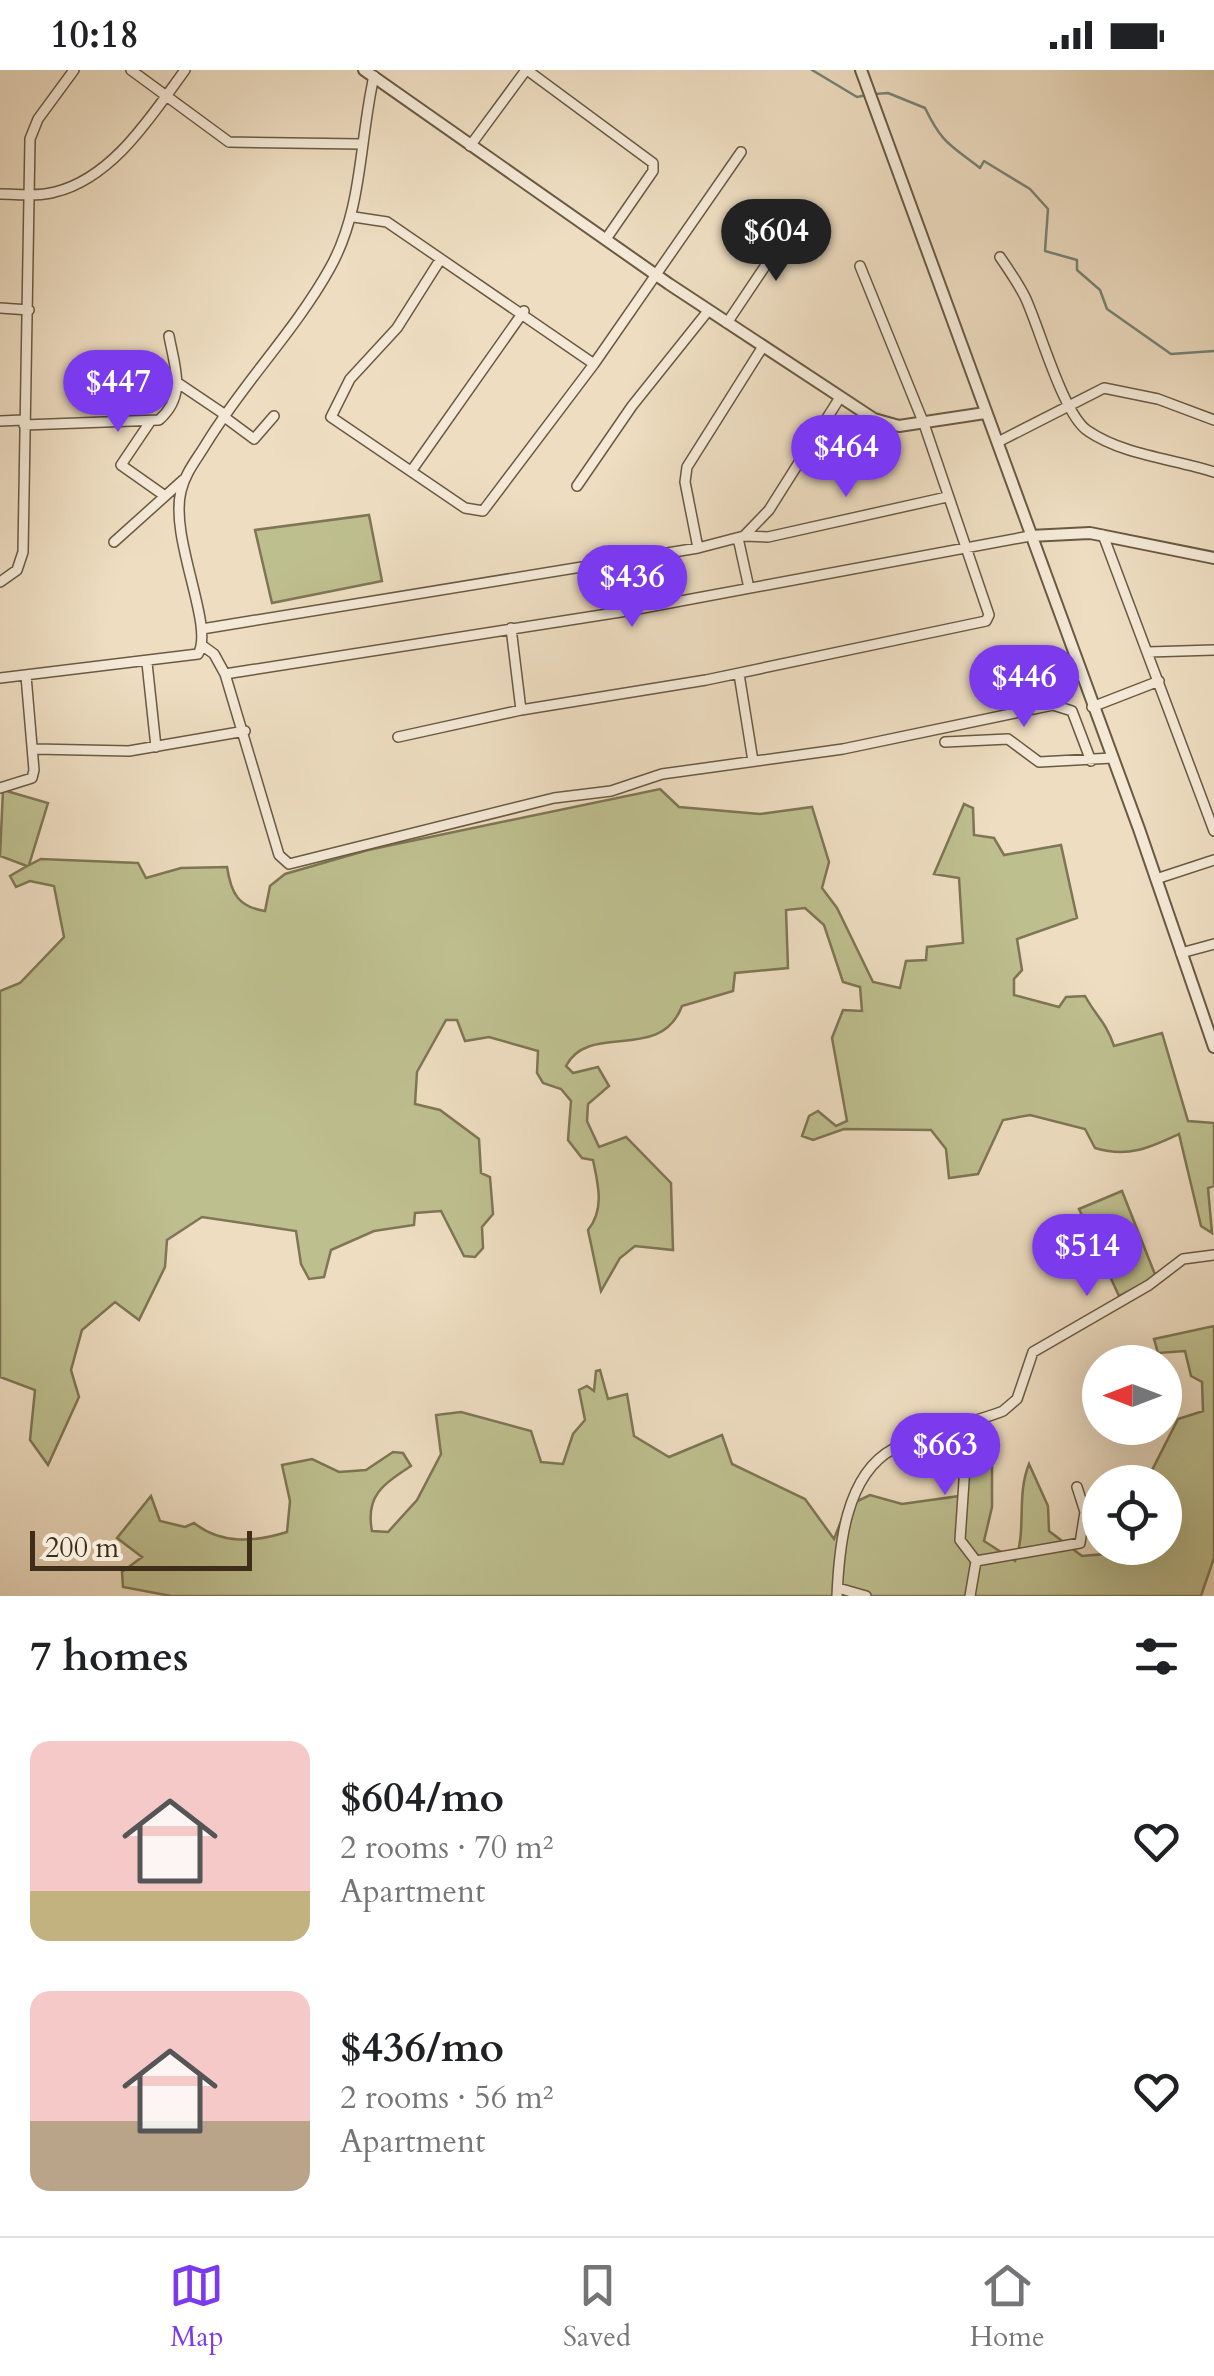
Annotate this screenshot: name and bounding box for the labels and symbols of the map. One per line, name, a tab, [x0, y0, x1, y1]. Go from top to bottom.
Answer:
pin: $604	[717, 199, 835, 284]
pin: $447	[59, 350, 177, 435]
pin: $464	[787, 415, 905, 500]
pin: $436	[573, 545, 691, 630]
pin: $446	[965, 645, 1083, 730]
pin: $514	[1028, 1214, 1146, 1299]
north arrow	[1082, 1345, 1182, 1445]
pin: $663	[886, 1413, 1004, 1498]
scale bar	[30, 1526, 252, 1570]

